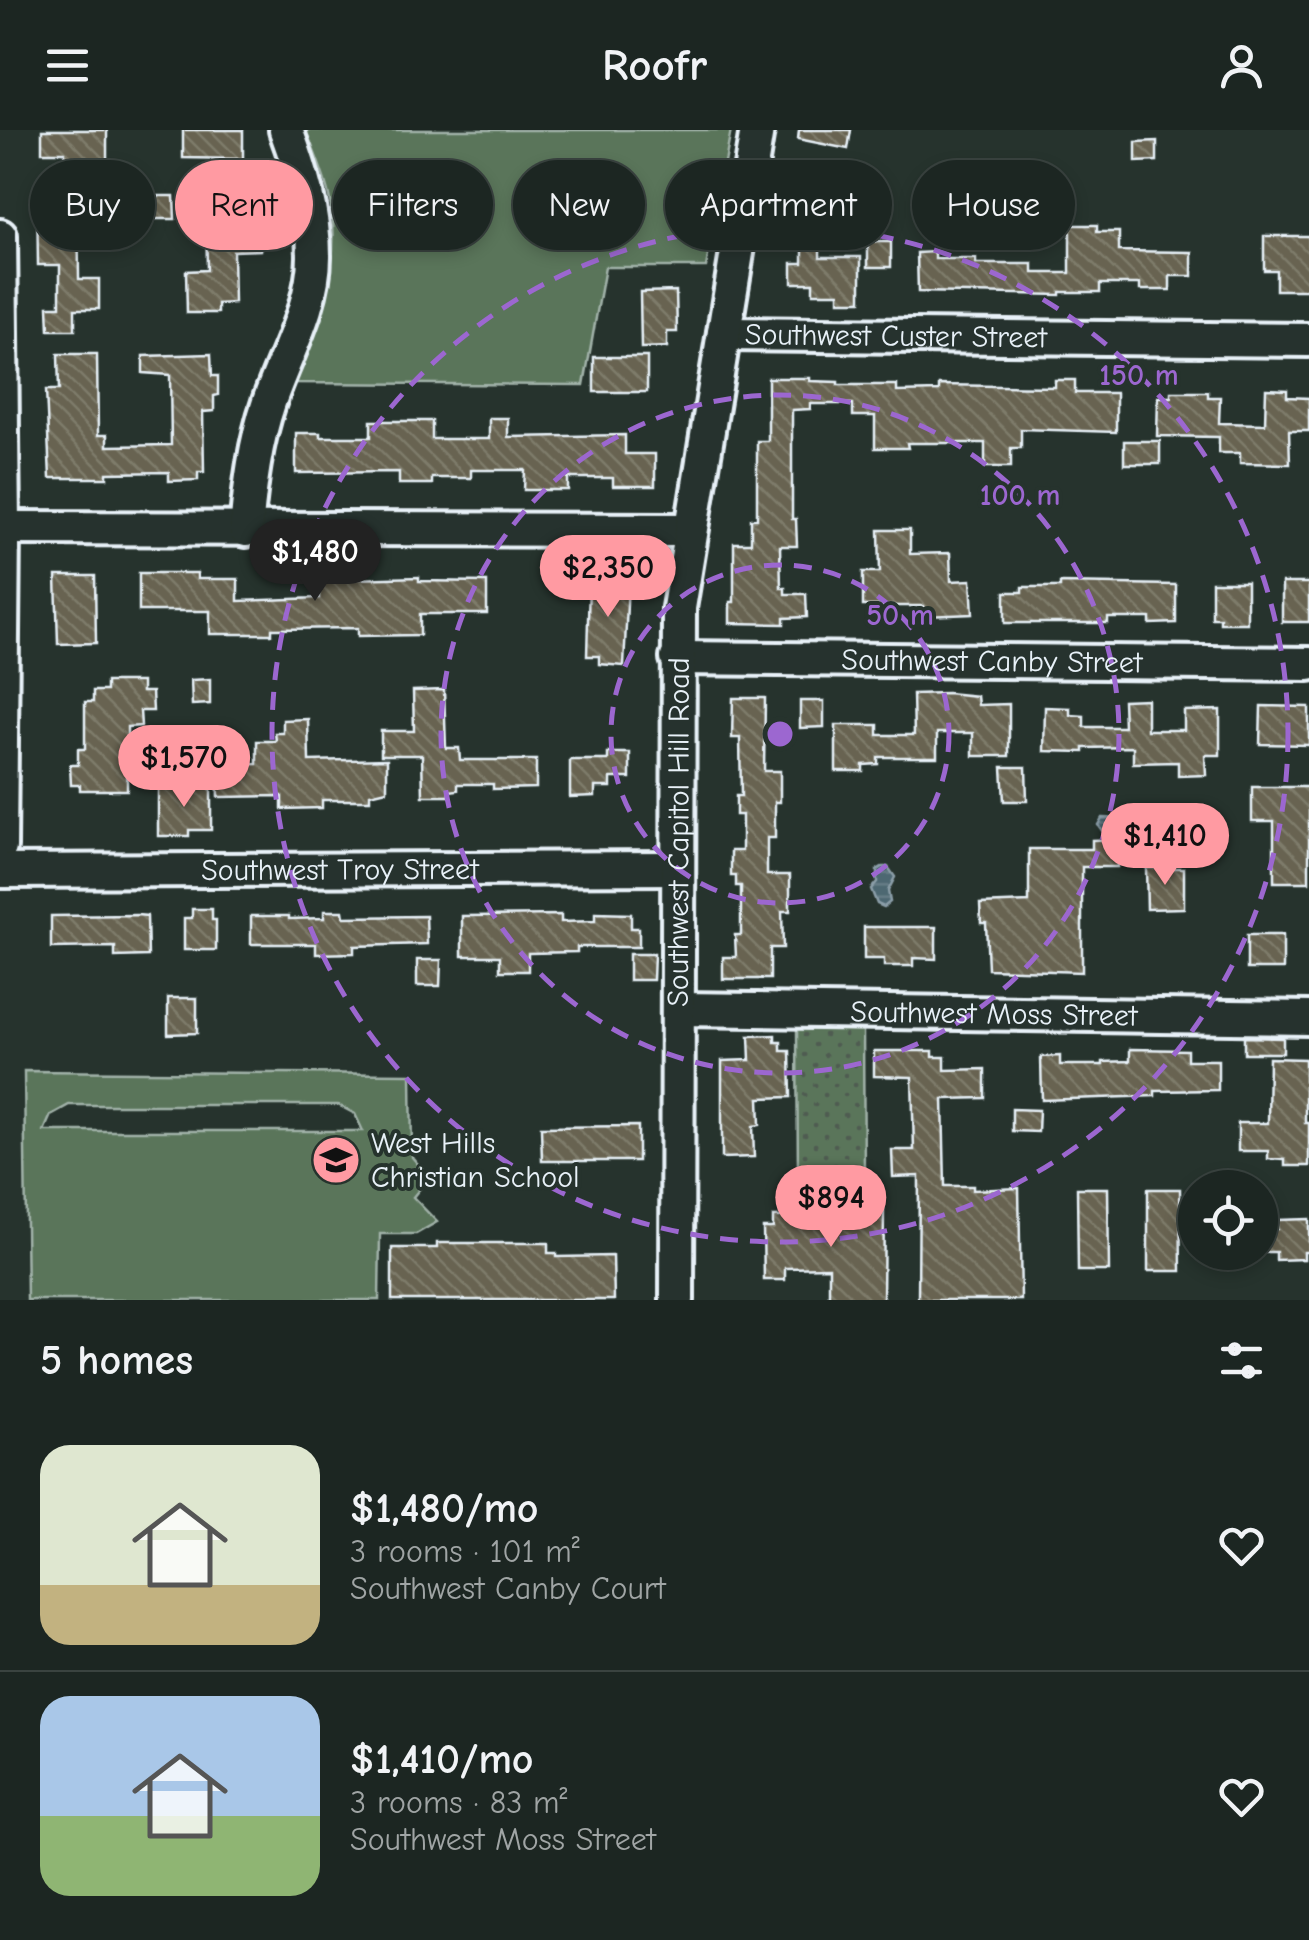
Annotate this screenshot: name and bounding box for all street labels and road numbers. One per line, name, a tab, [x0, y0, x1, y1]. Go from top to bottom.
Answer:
street label: Southwest Custer Street	[745, 317, 1049, 355]
street label: Southwest Canby Street	[841, 643, 1144, 680]
street label: Southwest Capitol Hill Road	[661, 657, 697, 1007]
street label: Southwest Troy Street	[201, 852, 480, 888]
street label: Southwest Moss Street	[850, 994, 1139, 1034]

